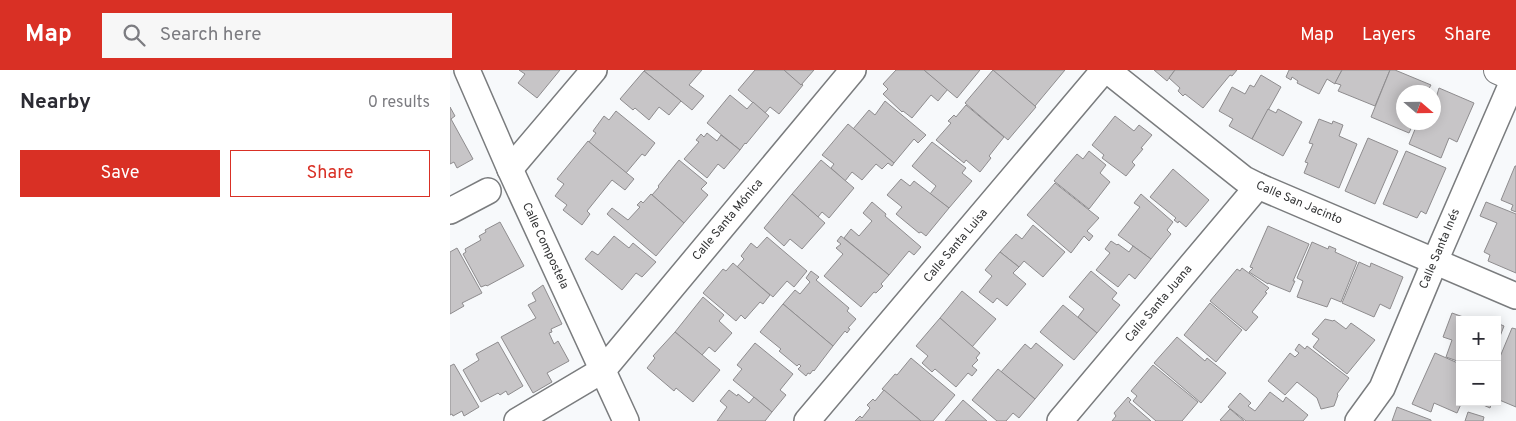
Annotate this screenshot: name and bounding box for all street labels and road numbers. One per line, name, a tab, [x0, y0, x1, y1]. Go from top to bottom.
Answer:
street label: Calle Santa Mónica	[689, 176, 767, 264]
street label: Calle San Jacinto	[1253, 178, 1345, 229]
street label: Calle Compostela	[518, 200, 572, 292]
street label: Calle Santa Luisa	[920, 206, 992, 286]
street label: Calle Santa Inés	[1416, 206, 1464, 292]
street label: Calle Santa Juana	[1122, 262, 1196, 346]

